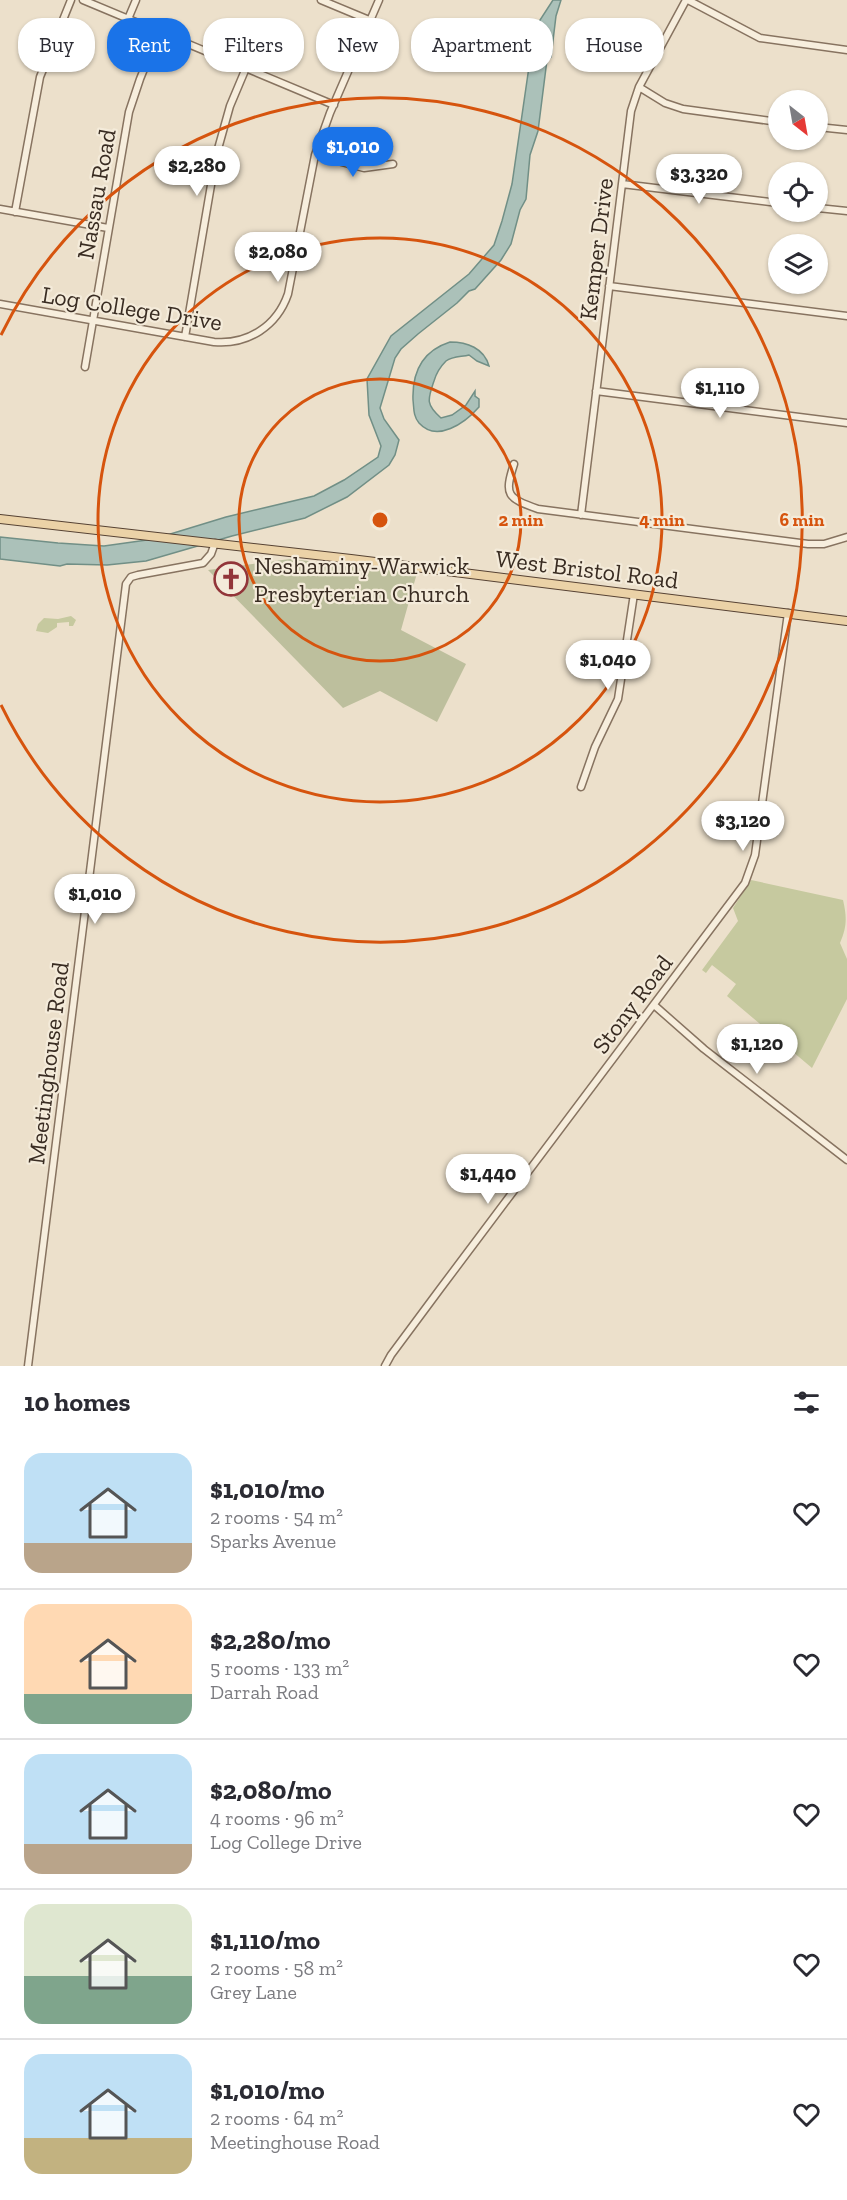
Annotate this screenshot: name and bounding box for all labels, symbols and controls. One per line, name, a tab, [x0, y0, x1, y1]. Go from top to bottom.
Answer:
chip: Buy	[18, 18, 95, 72]
chip: Rent	[107, 18, 191, 72]
chip: Filters	[203, 18, 304, 72]
chip: New	[316, 18, 399, 72]
chip: Apartment	[411, 18, 553, 72]
chip: House	[565, 18, 664, 72]
north arrow	[768, 90, 828, 150]
map controls	[768, 90, 828, 294]
street label: Nassau Road	[70, 127, 122, 261]
pin: $1,010	[304, 127, 402, 178]
text: $1,010	[326, 134, 380, 158]
pin: $2,280	[148, 146, 246, 197]
text: $2,280	[168, 153, 226, 177]
pin: $3,320	[650, 154, 748, 205]
text: $3,320	[670, 161, 728, 185]
button: locate	[768, 162, 828, 222]
street label: Kemper Drive	[573, 176, 619, 322]
pin: $2,080	[229, 232, 327, 283]
button: layers	[768, 234, 828, 294]
text: $2,080	[249, 239, 307, 263]
street label: Log College Drive	[40, 279, 224, 337]
pin: $1,110	[671, 368, 769, 419]
text: $1,110	[695, 375, 745, 399]
text: 2 min	[499, 509, 544, 531]
text: 4 min	[639, 509, 685, 531]
text: 6 min	[780, 509, 825, 531]
centre of rings	[370, 510, 390, 530]
street label: West Bristol Road	[494, 543, 680, 595]
place label: Neshaminy-Warwick Presbyterian Church	[254, 551, 470, 608]
church icon: Neshaminy-Warwick Presbyterian Church	[213, 561, 249, 597]
pin: $1,040	[559, 640, 657, 691]
text: $1,040	[580, 647, 636, 671]
pin: $3,120	[694, 801, 792, 852]
text: $3,120	[715, 808, 771, 832]
pin: $1,010	[46, 874, 144, 925]
text: $1,010	[68, 881, 122, 905]
street label: Stony Road	[586, 949, 678, 1059]
street label: Meetinghouse Road	[21, 960, 75, 1166]
pin: $1,120	[708, 1024, 806, 1075]
text: $1,120	[731, 1031, 783, 1055]
pin: $1,440	[439, 1154, 537, 1205]
text: $1,440	[460, 1161, 516, 1185]
text: 10 homes	[24, 1386, 130, 1418]
icon: filters	[790, 1386, 823, 1419]
text: $1,010/mo	[210, 1473, 325, 1505]
icon: home	[72, 1477, 144, 1549]
icon: heart	[790, 1497, 823, 1530]
text: 2 rooms · 54 m²	[210, 1505, 343, 1529]
text: Sparks Avenue	[210, 1529, 336, 1553]
text: $2,280/mo	[210, 1624, 331, 1656]
icon: home	[72, 1628, 144, 1700]
icon: heart	[790, 1648, 823, 1681]
text: 5 rooms · 133 m²	[210, 1656, 349, 1680]
text: Darrah Road	[210, 1680, 319, 1704]
text: $2,080/mo	[210, 1774, 332, 1806]
icon: home	[72, 1778, 144, 1850]
icon: heart	[790, 1798, 823, 1831]
text: 4 rooms · 96 m²	[210, 1806, 344, 1830]
text: Log College Drive	[210, 1830, 362, 1854]
text: $1,110/mo	[210, 1924, 320, 1956]
icon: home	[72, 1928, 144, 2000]
icon: heart	[790, 1948, 823, 1981]
text: 2 rooms · 58 m²	[210, 1956, 343, 1980]
text: Grey Lane	[210, 1980, 297, 2004]
text: $1,010/mo	[210, 2074, 325, 2106]
icon: home	[72, 2078, 144, 2150]
icon: heart	[790, 2098, 823, 2131]
text: 2 rooms · 64 m²	[210, 2106, 343, 2130]
text: Meetinghouse Road	[210, 2130, 380, 2154]

